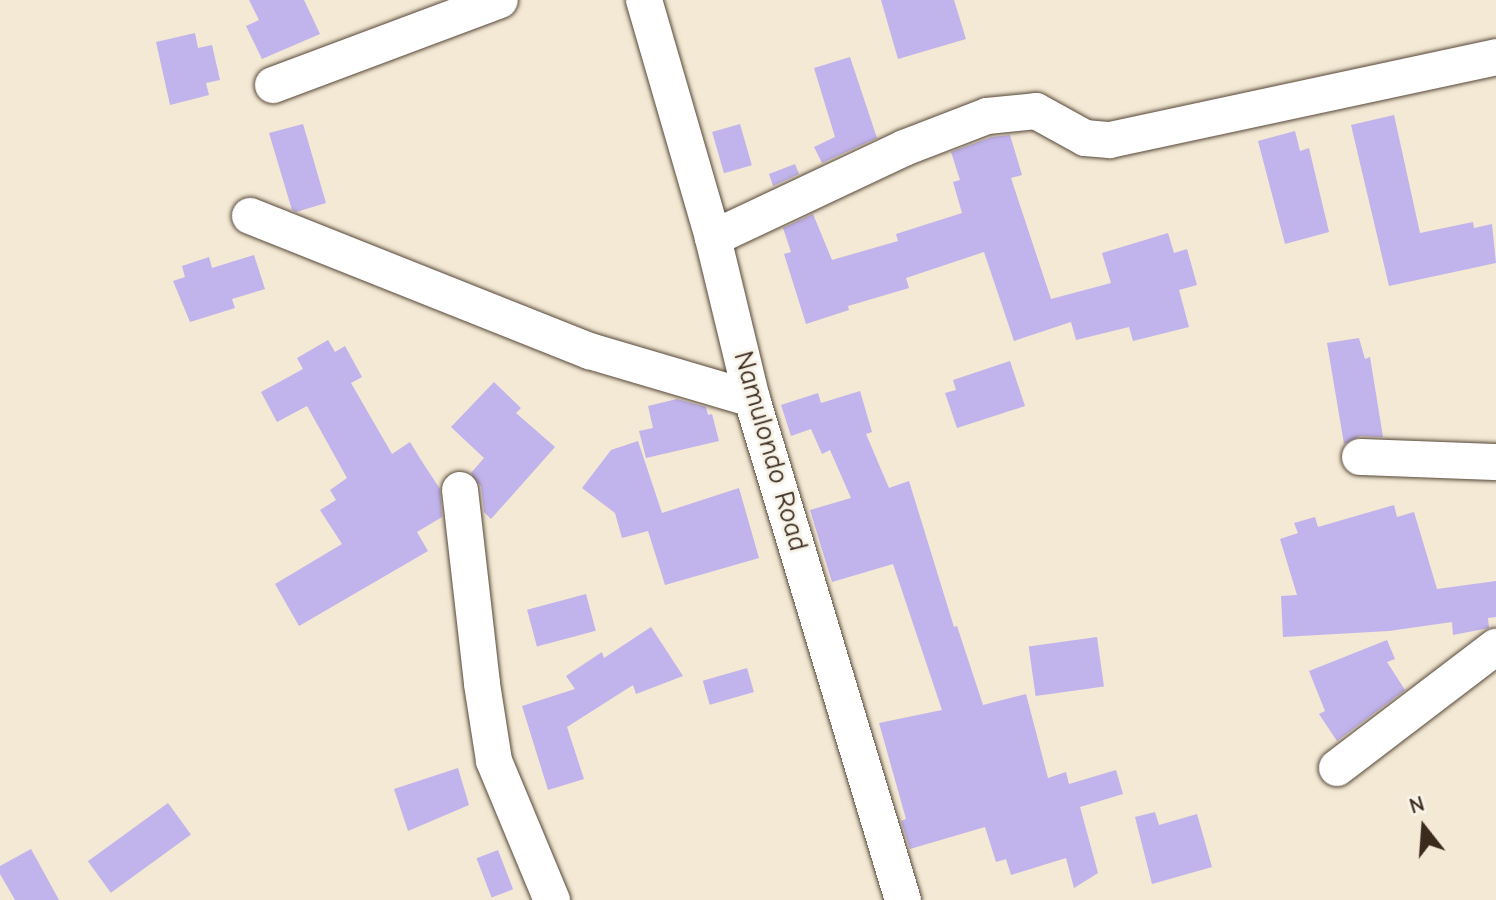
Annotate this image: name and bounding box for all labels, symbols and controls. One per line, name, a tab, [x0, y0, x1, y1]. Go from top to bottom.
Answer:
street label: Namulondo Road	[726, 347, 816, 555]
north arrow	[1384, 788, 1464, 868]
text: N	[1406, 791, 1428, 820]

